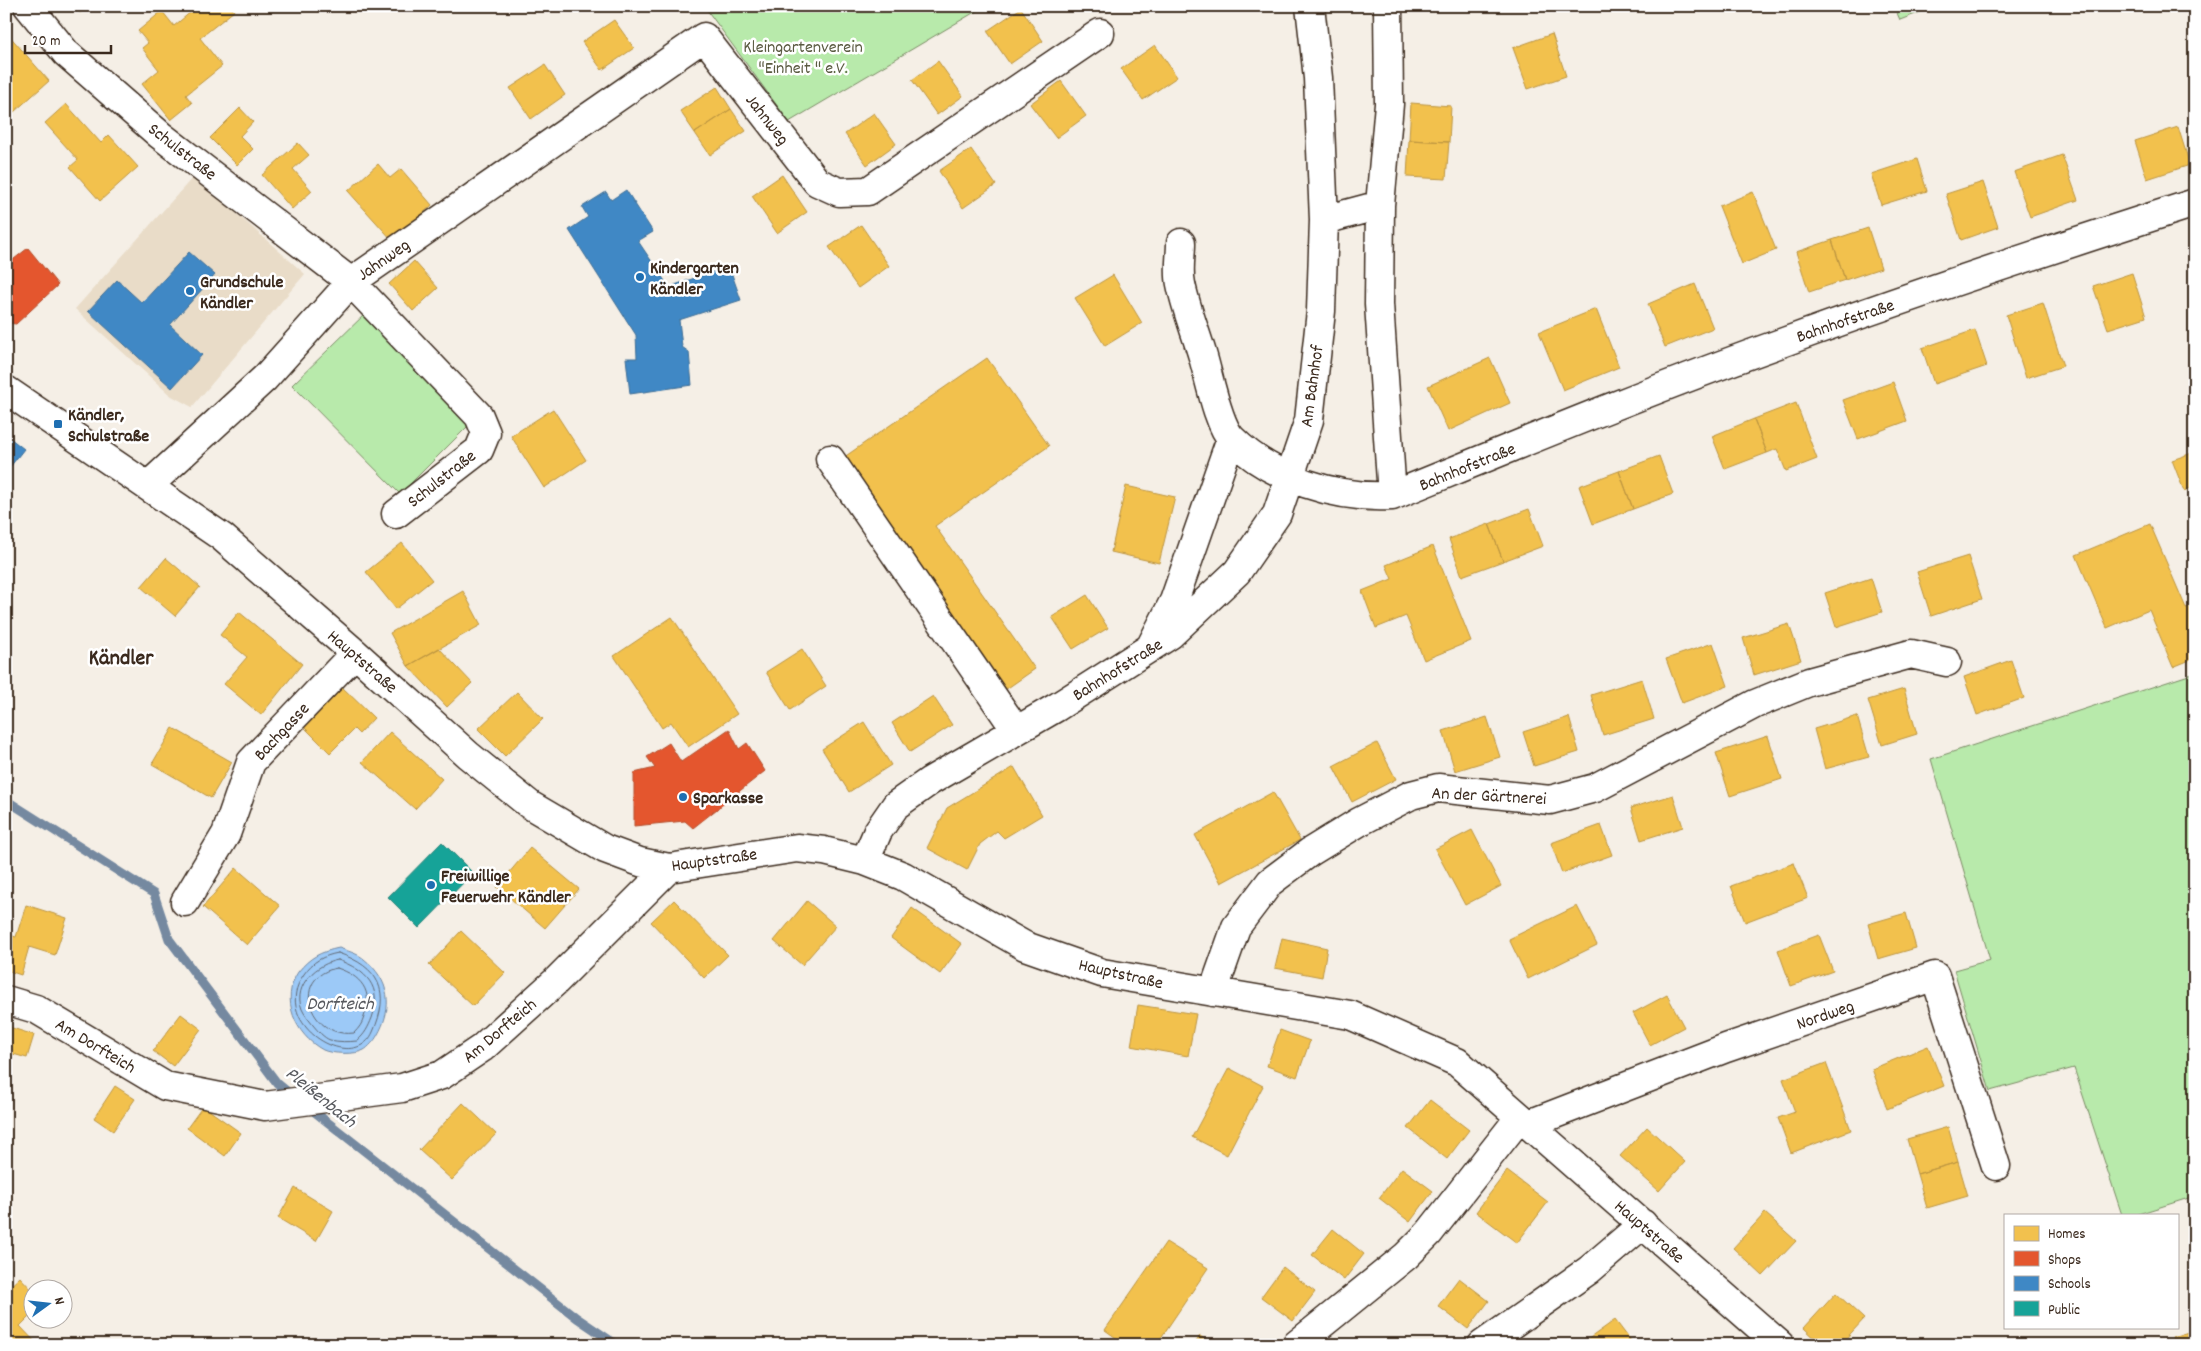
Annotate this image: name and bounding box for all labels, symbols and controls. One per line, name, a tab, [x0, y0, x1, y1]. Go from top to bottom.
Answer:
scale bar	[25, 22, 111, 54]
text: 20 m	[32, 31, 60, 53]
park label: Kleingartenverein "Einheit " e.V.	[743, 36, 863, 82]
street label: Jahnweg	[738, 90, 794, 152]
street label: Schulstraße	[142, 118, 221, 188]
street label: Jahnweg	[353, 234, 416, 288]
place label: Kindergarten Kändler	[650, 257, 739, 303]
place label: Grundschule Kändler	[200, 271, 283, 317]
marker: Kindergarten Kändler	[634, 271, 646, 283]
marker: Grundschule Kändler	[184, 285, 196, 297]
street label: Bahnhofstraße	[1794, 294, 1898, 351]
street label: Am Bahnhof	[1295, 343, 1332, 429]
place label: Kändler, Schulstraße	[68, 404, 149, 450]
marker: Kändler, Schulstraße	[52, 418, 64, 430]
street label: Bahnhofstraße	[1416, 438, 1520, 499]
street label: Schulstraße	[403, 445, 482, 515]
street label: Hauptstraße	[321, 625, 402, 701]
street label: Bahnhofstraße	[1068, 633, 1168, 709]
district label: Kändler	[89, 644, 154, 675]
street label: Bachgasse	[249, 698, 317, 768]
street label: An der Gärtnerei	[1431, 782, 1547, 813]
place label: Sparkasse	[693, 787, 763, 812]
marker: Sparkasse	[677, 791, 689, 803]
street label: Hauptstraße	[670, 843, 759, 880]
place label: Freiwillige Feuerwehr Kändler	[441, 865, 571, 911]
marker: Freiwillige Feuerwehr Kändler	[425, 879, 437, 891]
street label: Hauptstraße	[1076, 954, 1165, 997]
water label: Dorfteich	[306, 992, 375, 1019]
street label: Am Dorfteich	[458, 993, 543, 1070]
street label: Nordweg	[1794, 995, 1858, 1038]
street label: Am Dorfteich	[50, 1013, 140, 1081]
water label: Pleißenbach	[278, 1062, 362, 1137]
street label: Hauptstraße	[1608, 1195, 1689, 1271]
legend	[2004, 1214, 2178, 1328]
text: Homes	[2048, 1224, 2086, 1246]
text: Shops	[2048, 1250, 2081, 1272]
text: Schools	[2048, 1274, 2091, 1296]
north arrow	[22, 1278, 72, 1328]
text: N	[48, 1295, 69, 1307]
text: Public	[2048, 1300, 2080, 1322]

